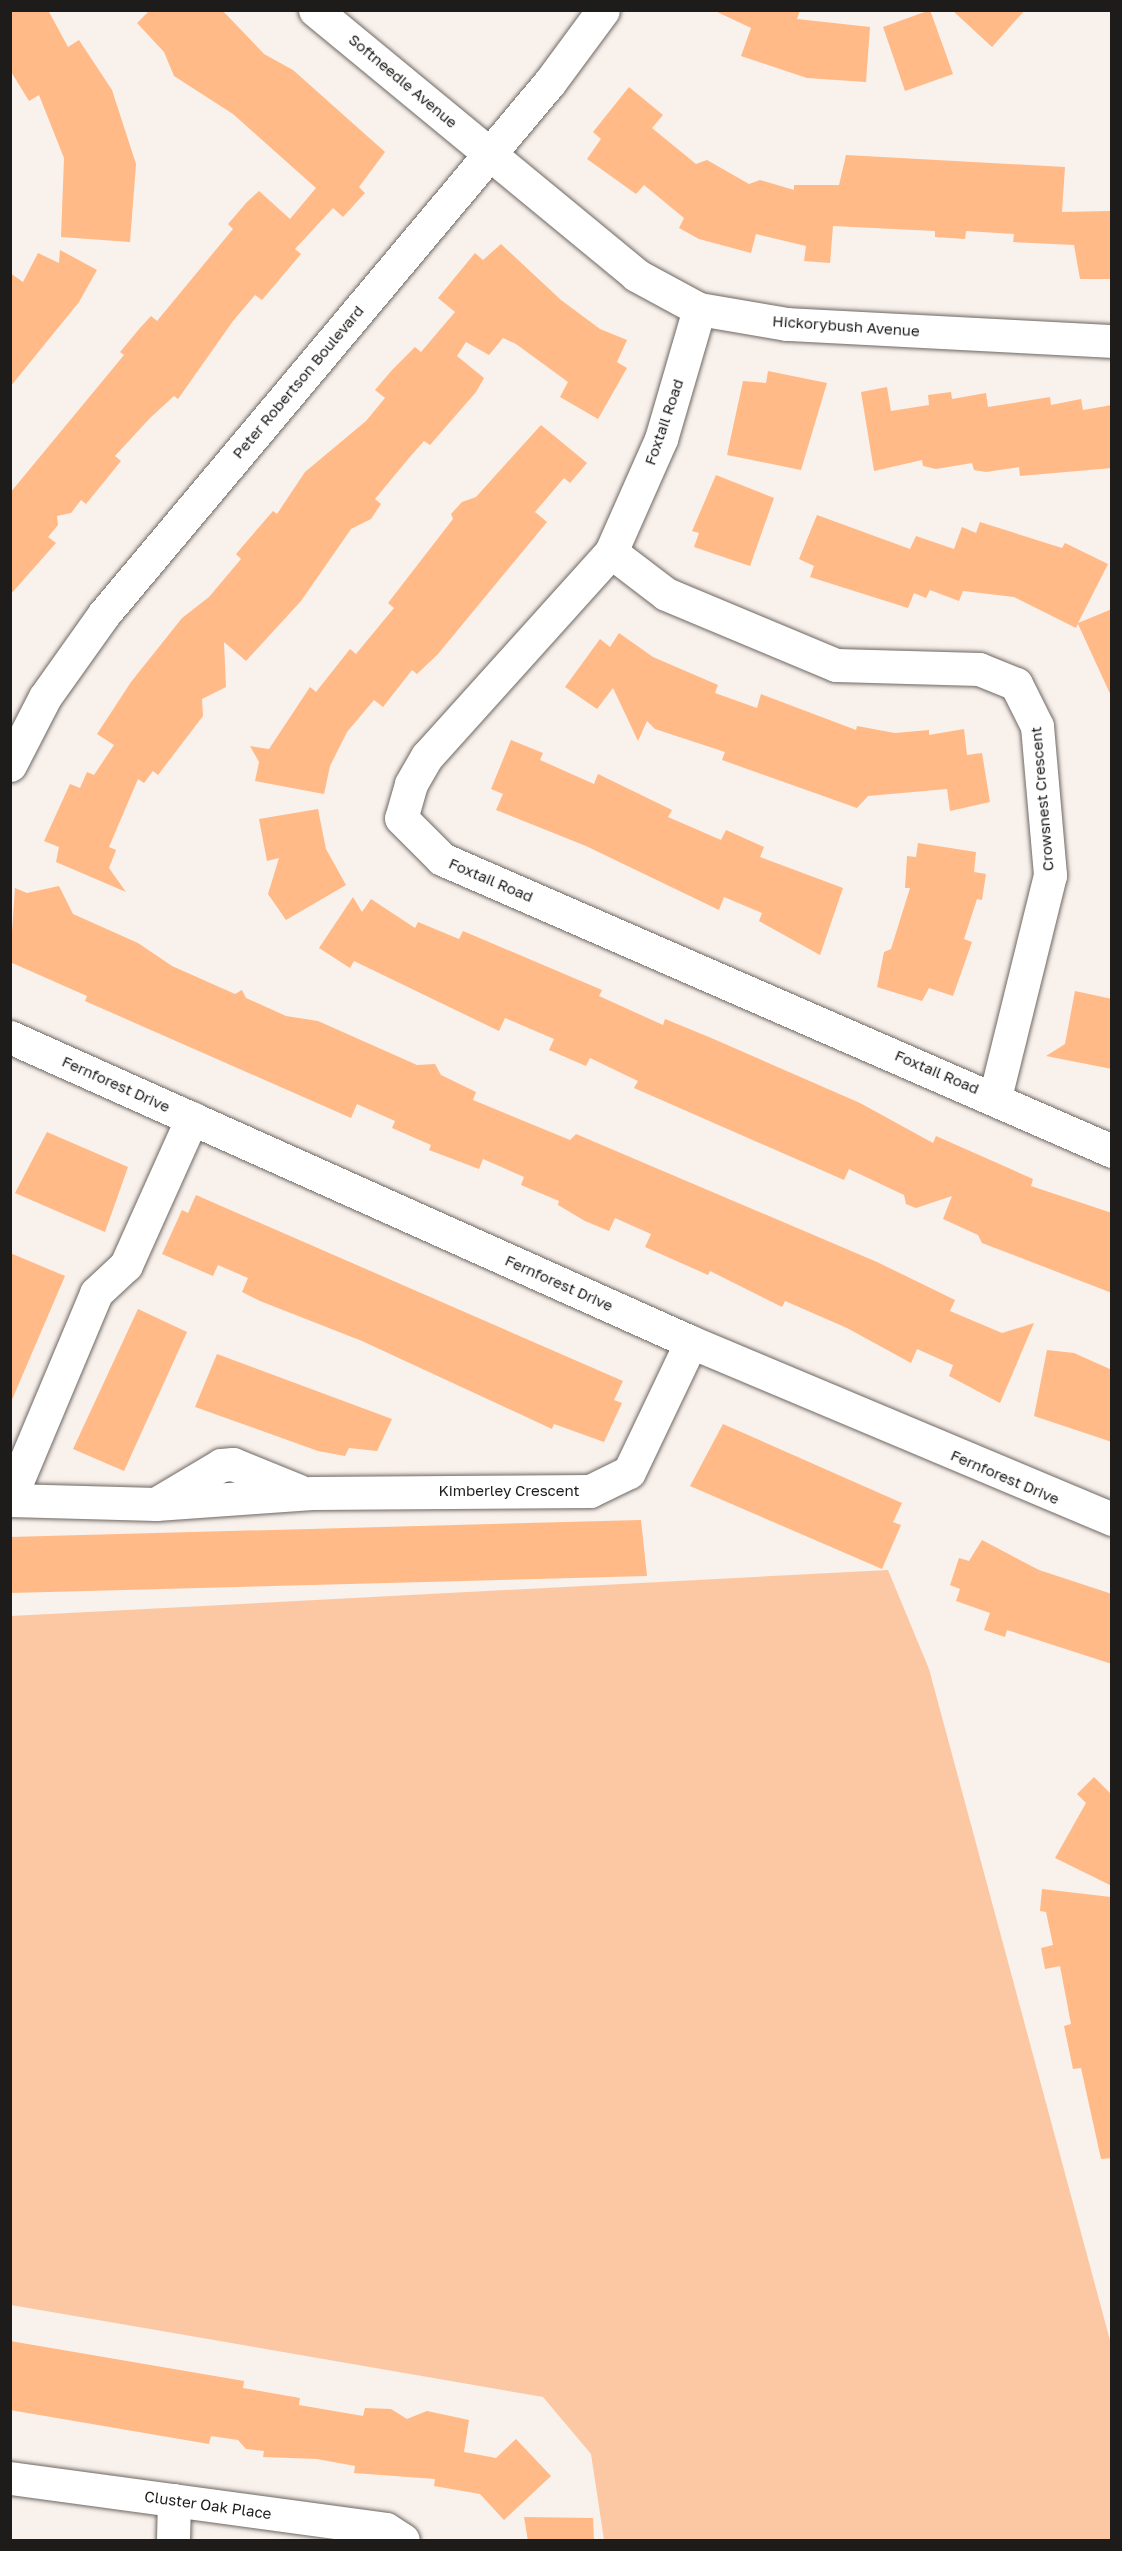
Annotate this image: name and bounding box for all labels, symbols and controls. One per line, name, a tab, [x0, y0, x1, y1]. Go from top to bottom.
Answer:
street label: Softneedle Avenue	[345, 30, 461, 132]
street label: Peter Robertson Boulevard	[229, 302, 367, 462]
street label: Hickorybush Avenue	[772, 312, 920, 340]
street label: Foxtail Road	[641, 377, 687, 467]
street label: Crowsnest Crescent	[1027, 726, 1057, 872]
street label: Foxtail Road	[446, 854, 536, 906]
street label: Foxtail Road	[892, 1046, 982, 1098]
street label: Fernforest Drive	[59, 1052, 173, 1116]
street label: Fernforest Drive	[502, 1251, 616, 1315]
street label: Fernforest Drive	[948, 1446, 1062, 1508]
street label: Kimberley Crescent	[438, 1482, 580, 1500]
street label: Cluster Oak Place	[143, 2487, 273, 2523]

